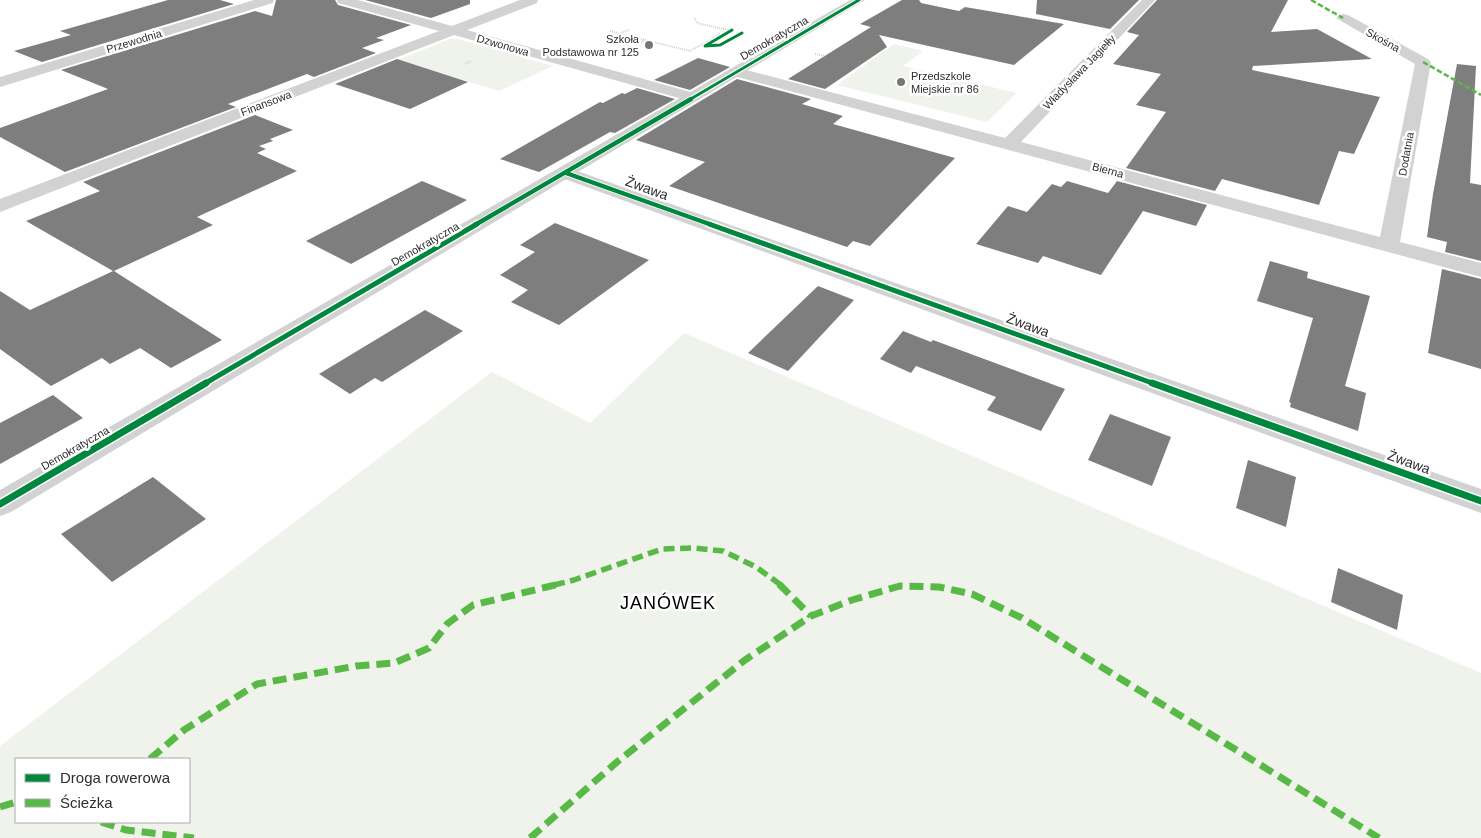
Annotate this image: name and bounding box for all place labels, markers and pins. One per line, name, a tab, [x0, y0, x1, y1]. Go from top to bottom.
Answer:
place label: Szkoła Podstawowa nr 125	[542, 33, 640, 58]
marker: Szkoła Podstawowa nr 125	[643, 39, 655, 51]
place label: Przedszkole Miejskie nr 86	[911, 70, 979, 95]
marker: Przedszkole Miejskie nr 86	[895, 76, 907, 88]

